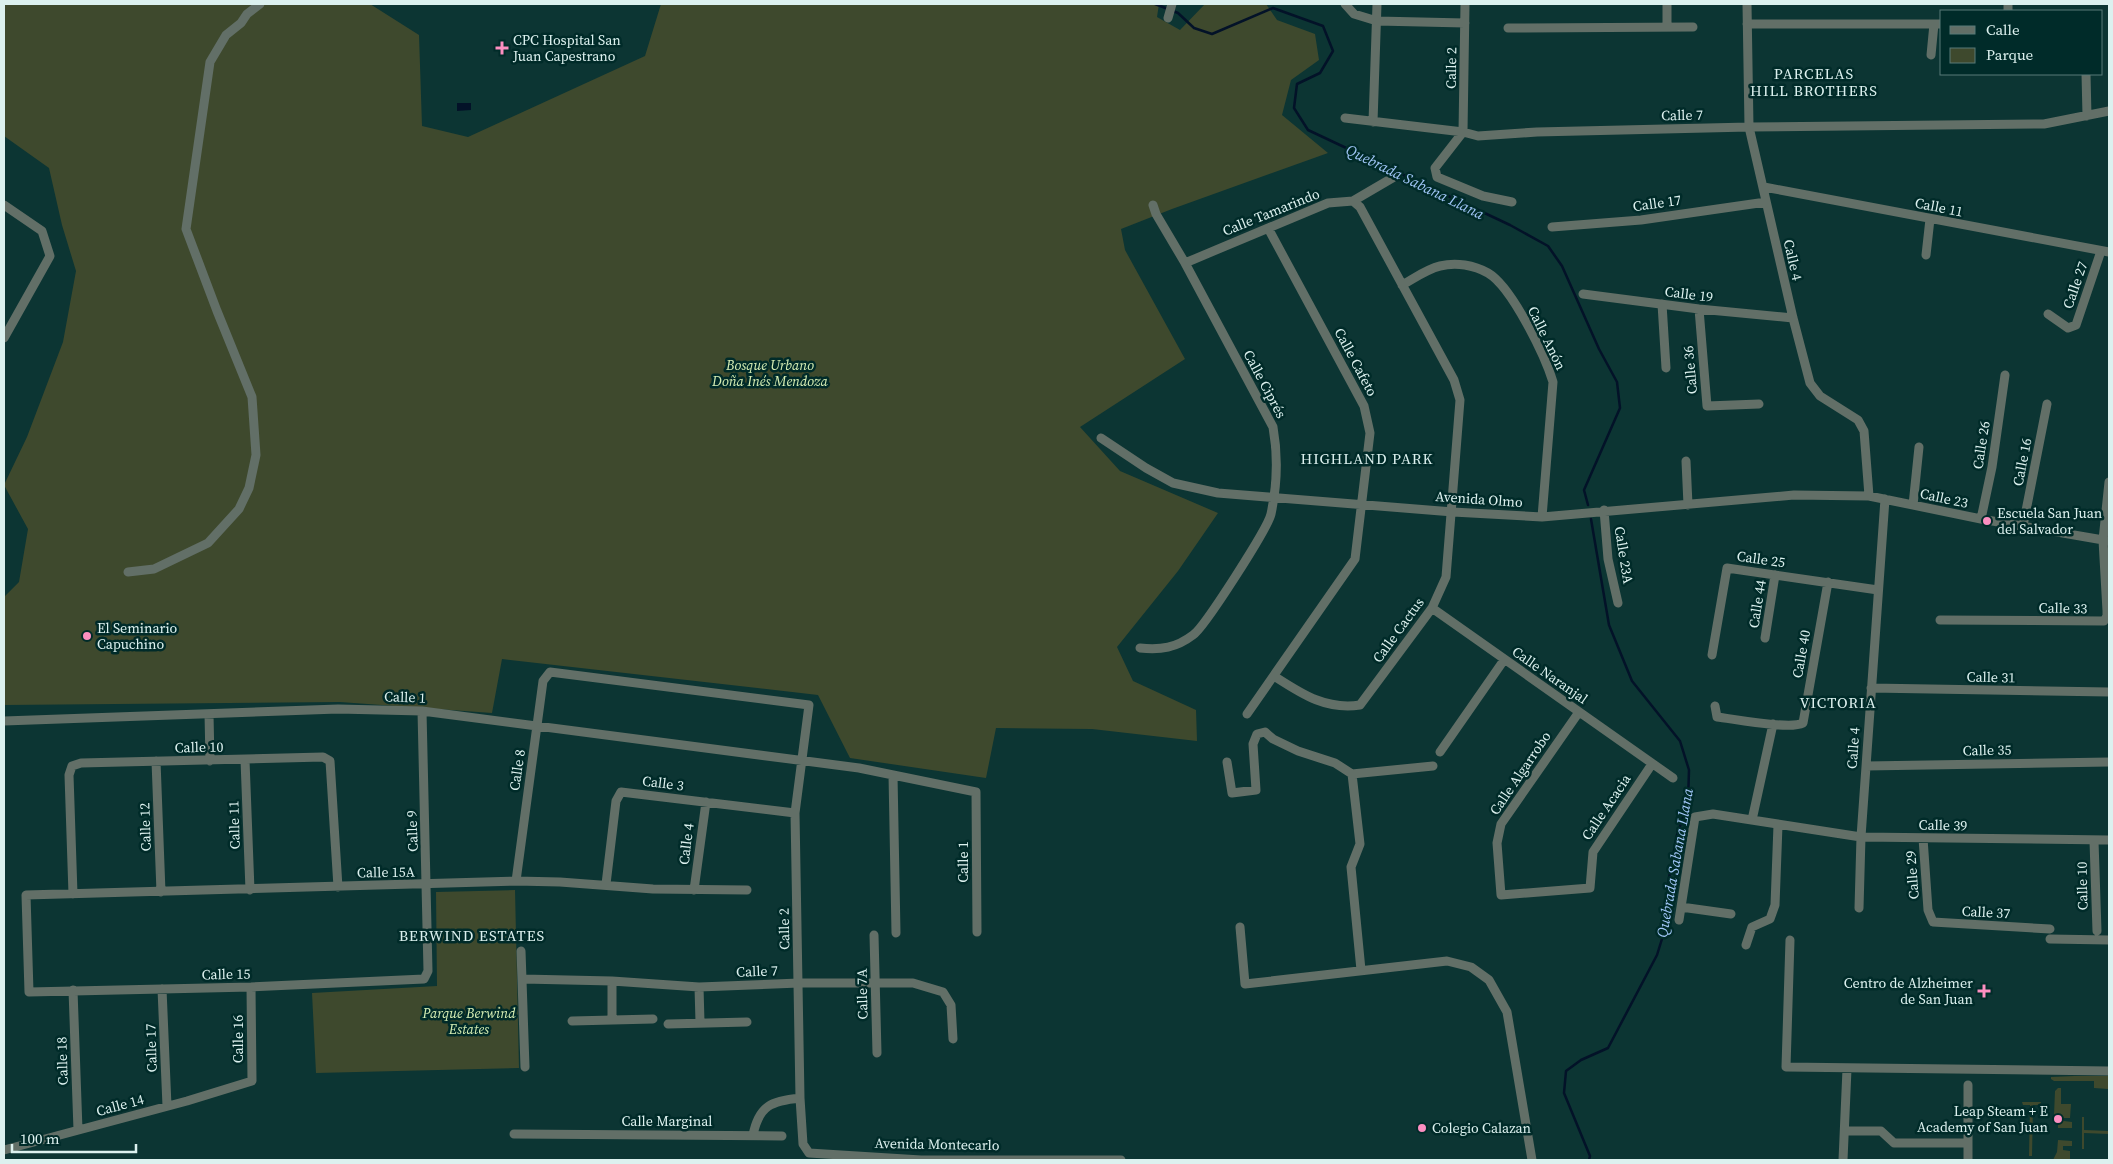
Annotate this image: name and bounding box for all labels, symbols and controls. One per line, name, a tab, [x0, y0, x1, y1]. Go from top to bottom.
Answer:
legend	[1940, 10, 2103, 75]
text: Calle	[1986, 19, 2020, 40]
place label: CPC Hospital San Juan Capestrano	[512, 30, 621, 66]
marker: CPC Hospital San Juan Capestrano	[495, 41, 509, 55]
text: Parque	[1986, 44, 2034, 65]
street label: Calle 2	[1441, 47, 1461, 89]
district label: PARCELAS HILL BROTHERS	[1750, 63, 1878, 101]
street label: Calle 7	[1661, 105, 1703, 125]
water label: Quebrada Sabana Llana	[1343, 139, 1488, 224]
street label: Calle Tamarindo	[1219, 183, 1323, 241]
street label: Calle 17	[1631, 190, 1683, 216]
street label: Calle 11	[1913, 193, 1965, 221]
street label: Calle 4	[1779, 237, 1807, 283]
street label: Calle 27	[2058, 259, 2092, 311]
street label: Calle 19	[1664, 281, 1714, 307]
street label: Calle Anón	[1523, 303, 1571, 374]
street label: Calle Cafeto	[1330, 324, 1383, 400]
street label: Calle 36	[1678, 345, 1702, 395]
street label: Calle Ciprés	[1239, 346, 1291, 422]
park label: Bosque Urbano Doña Inés Mendoza	[711, 355, 829, 391]
street label: Calle 26	[1967, 419, 1995, 471]
street label: Calle 16	[2008, 436, 2036, 488]
district label: HIGHLAND PARK	[1300, 448, 1434, 469]
street label: Calle 23	[1918, 483, 1970, 513]
street label: Avenida Olmo	[1435, 486, 1524, 512]
place label: Escuela San Juan del Salvador	[1997, 503, 2103, 539]
marker: Escuela San Juan del Salvador	[1981, 515, 1993, 527]
street label: Calle 23A	[1610, 525, 1639, 586]
street label: Calle 25	[1735, 546, 1787, 572]
street label: Calle 44	[1743, 578, 1771, 630]
street label: Calle Cactus	[1367, 593, 1429, 667]
street label: Calle 33	[2038, 598, 2088, 618]
place label: El Seminario Capuchino	[97, 618, 178, 654]
street label: Calle 40	[1787, 628, 1815, 680]
marker: El Seminario Capuchino	[81, 630, 93, 642]
street label: Calle Naranjal	[1508, 641, 1592, 709]
street label: Calle 31	[1966, 667, 2016, 687]
street label: Calle 1	[384, 686, 426, 708]
district label: VICTORIA	[1799, 692, 1877, 713]
street label: Calle 4	[1842, 726, 1864, 770]
street label: Calle Algarrobo	[1485, 727, 1556, 819]
street label: Calle 10	[174, 737, 224, 757]
street label: Calle 35	[1962, 740, 2012, 760]
street label: Calle 8	[504, 748, 530, 792]
street label: Calle Acacia	[1577, 769, 1636, 844]
street label: Calle 3	[641, 771, 685, 795]
water label: Quebrada Sabana Llana	[1651, 786, 1698, 939]
street label: Calle 11	[223, 800, 245, 850]
street label: Calle 12	[134, 802, 156, 852]
street label: Calle 9	[401, 810, 423, 852]
street label: Calle 39	[1918, 815, 1968, 835]
street label: Calle 4	[674, 822, 698, 866]
street label: Calle 1	[953, 841, 973, 883]
street label: Calle 29	[1900, 850, 1924, 900]
street label: Calle 15A	[357, 861, 416, 883]
street label: Calle 10	[2072, 861, 2092, 911]
street label: Calle 37	[1961, 901, 2011, 923]
street label: Calle 2	[774, 908, 794, 950]
district label: BERWIND ESTATES	[399, 925, 545, 946]
street label: Calle 7	[736, 960, 778, 982]
street label: Calle 15	[201, 964, 251, 984]
street label: Calle 7A	[852, 968, 872, 1020]
place label: Centro de Alzheimer de San Juan	[1844, 973, 1974, 1009]
marker: Centro de Alzheimer de San Juan	[1977, 984, 1991, 998]
park label: Parque Berwind Estates	[421, 1003, 516, 1039]
street label: Calle 16	[228, 1015, 248, 1063]
street label: Calle 17	[140, 1023, 162, 1073]
street label: Calle 18	[51, 1036, 73, 1086]
street label: Calle 14	[94, 1089, 146, 1121]
place label: Leap Steam + E Academy of San Juan	[1917, 1101, 2049, 1137]
street label: Calle Marginal	[621, 1111, 713, 1131]
marker: Leap Steam + E Academy of San Juan	[2052, 1113, 2064, 1125]
place label: Colegio Calazan	[1432, 1118, 1532, 1138]
scale bar	[12, 1122, 136, 1154]
marker: Colegio Calazan	[1416, 1122, 1428, 1134]
text: 100 m	[20, 1128, 60, 1149]
street label: Avenida Montecarlo	[874, 1133, 1000, 1155]

